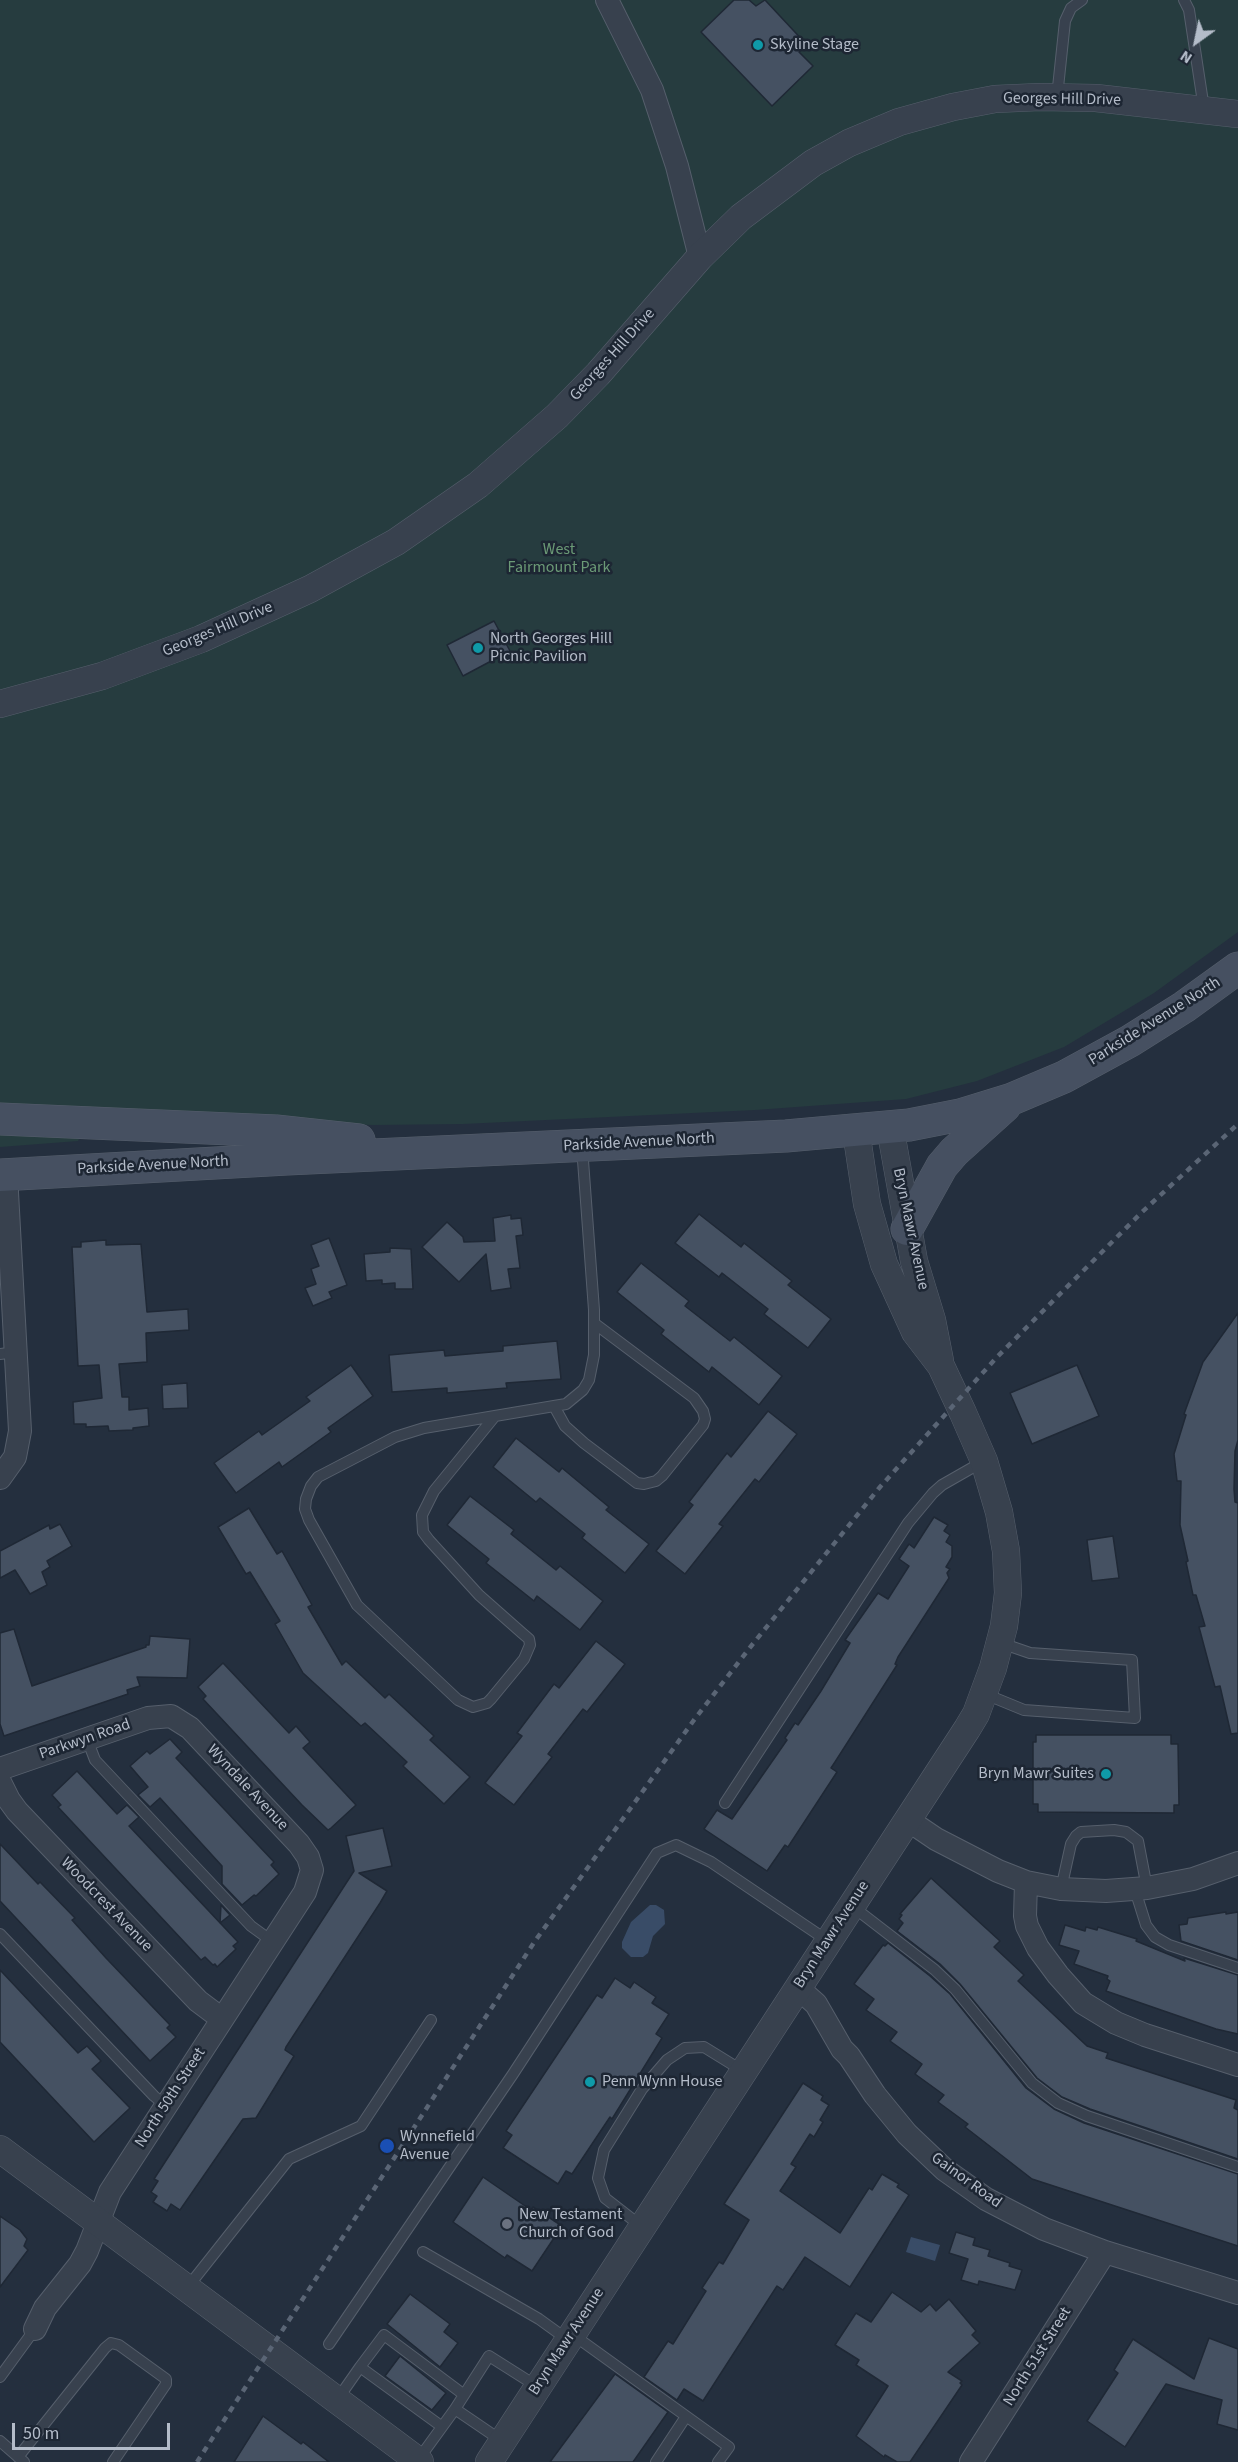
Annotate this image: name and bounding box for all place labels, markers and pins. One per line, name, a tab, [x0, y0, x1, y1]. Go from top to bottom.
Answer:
place label: Skyline Stage	[770, 35, 859, 55]
marker: Skyline Stage	[751, 38, 765, 52]
place label: North Georges Hill Picnic Pavilion	[490, 629, 612, 667]
marker: North Georges Hill Picnic Pavilion	[471, 641, 485, 655]
place label: Bryn Mawr Suites	[978, 1764, 1094, 1784]
marker: Bryn Mawr Suites	[1099, 1767, 1113, 1781]
place label: Penn Wynn House	[602, 2072, 723, 2092]
marker: Penn Wynn House	[583, 2075, 597, 2089]
place label: Wynnefield Avenue	[400, 2127, 475, 2165]
marker: Wynnefield Avenue	[378, 2137, 396, 2155]
place label: New Testament Church of God	[519, 2205, 622, 2243]
marker: New Testament Church of God	[500, 2217, 514, 2231]

